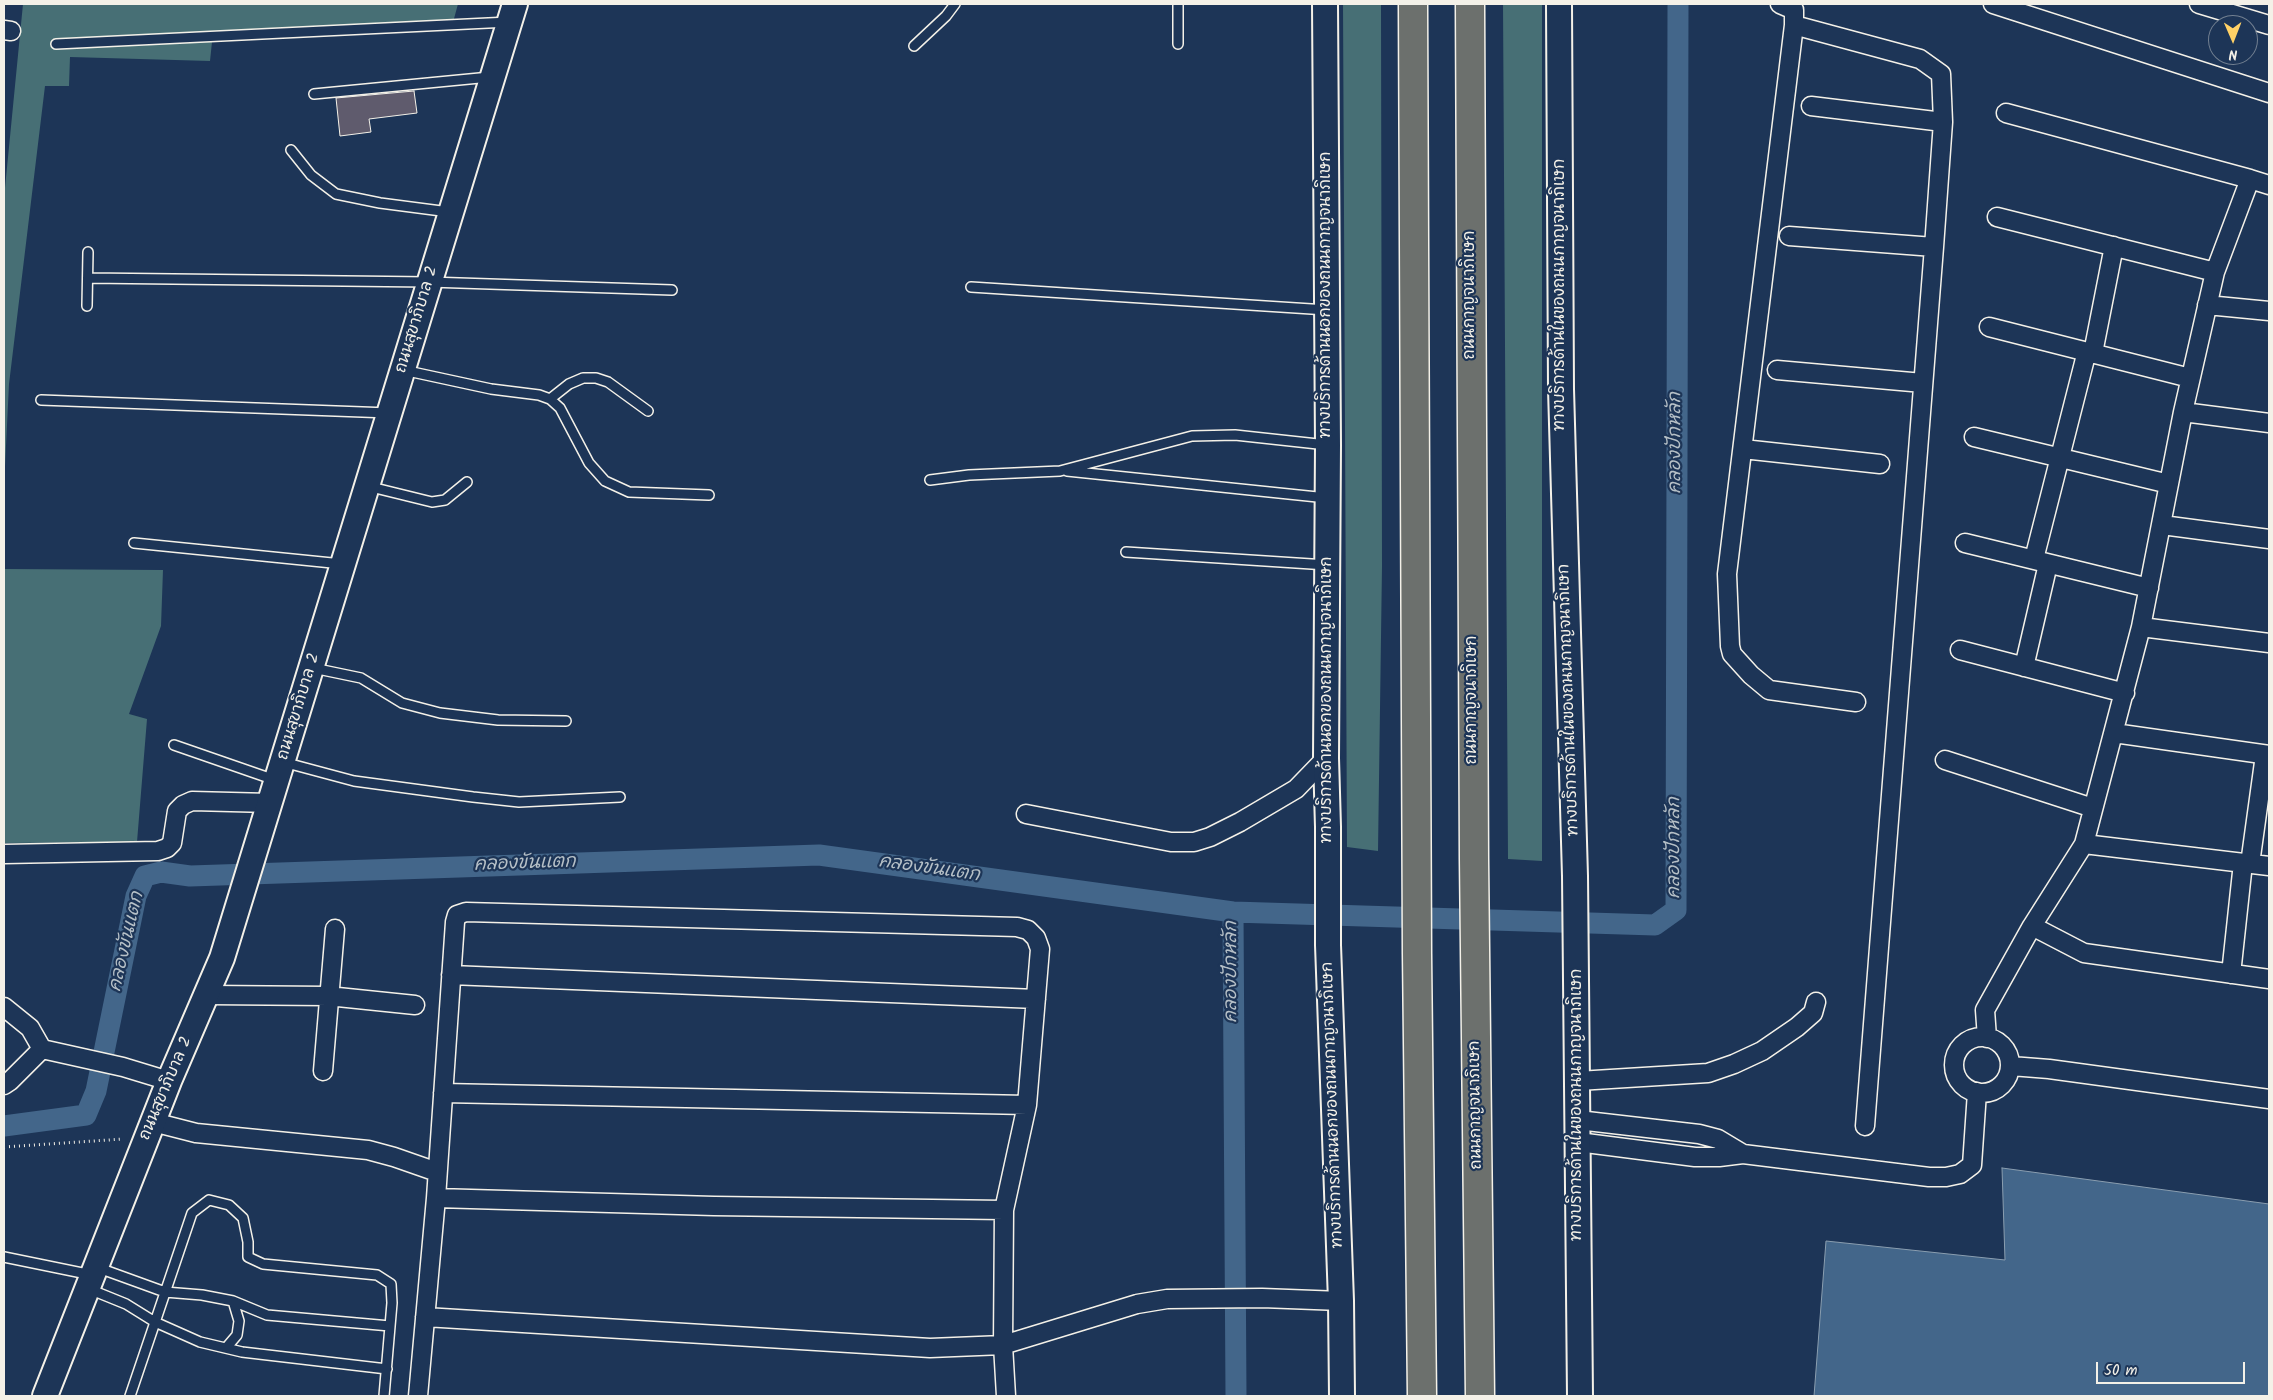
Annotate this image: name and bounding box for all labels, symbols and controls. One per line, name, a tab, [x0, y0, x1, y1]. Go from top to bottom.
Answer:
north arrow	[2208, 15, 2258, 65]
text: N	[2229, 43, 2238, 65]
street label: ทางบริการด้านนอกของถนนกาญจนาภิเษก	[1317, 152, 1337, 438]
street label: ทางบริการด้านในของถนนกาญจนาภิเษก	[1551, 159, 1571, 431]
street label: ถนนกาญจนาภิเษก	[1461, 231, 1481, 359]
street label: ถนนสุขาภิบาล 2	[393, 264, 443, 376]
water label: คลองปักหลัก	[1666, 392, 1688, 494]
street label: ทางบริการด้านนอกของถนนกาญจนาภิเษก	[1318, 557, 1338, 843]
street label: ทางบริการด้านในของถนนกาญจนาภิเษก	[1556, 563, 1584, 837]
street label: ถนนกาญจนาภิเษก	[1463, 636, 1483, 764]
street label: ถนนสุขาภิบาล 2	[275, 651, 325, 763]
water label: คลองปักหลัก	[1665, 797, 1687, 899]
water label: คลองขันแตก	[474, 852, 576, 878]
water label: คลองขันแตก	[877, 852, 981, 888]
water label: คลองขันแตก	[106, 890, 150, 994]
water label: คลองปักหลัก	[1222, 921, 1244, 1023]
street label: ทางบริการด้านนอกของถนนกาญจนาภิเษก	[1319, 961, 1349, 1249]
street label: ทางบริการด้านในของถนนกาญจนาภิเษก	[1568, 969, 1588, 1241]
street label: ถนนสุขาภิบาล 2	[137, 1034, 197, 1144]
street label: ถนนกาญจนาภิเษก	[1466, 1040, 1488, 1170]
scale bar	[2098, 1352, 2247, 1384]
text: 50 m	[2104, 1359, 2138, 1383]

